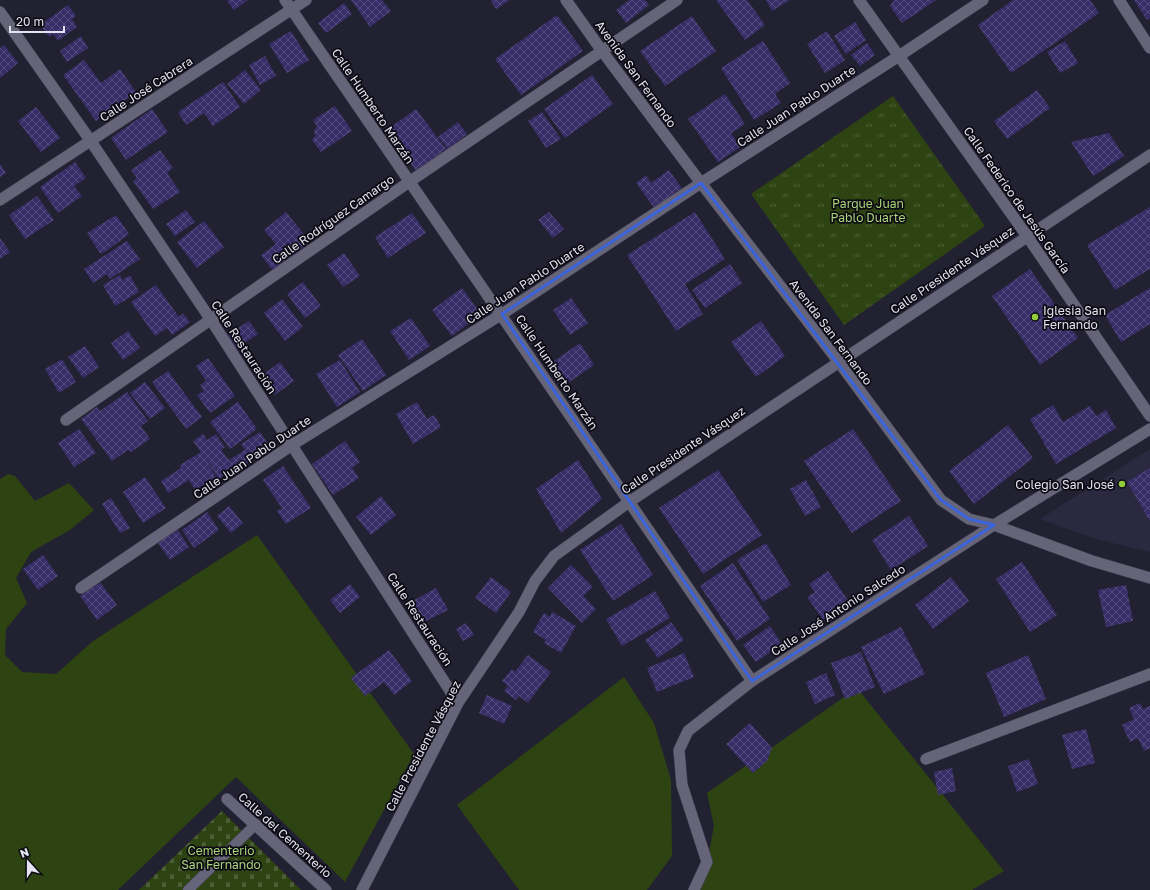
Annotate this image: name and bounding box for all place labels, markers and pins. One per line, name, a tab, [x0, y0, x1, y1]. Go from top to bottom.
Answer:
place label: Iglesia San Fernando	[1043, 303, 1106, 332]
marker: Iglesia San Fernando	[1030, 312, 1040, 322]
place label: Colegio San José	[1015, 477, 1114, 492]
marker: Colegio San José	[1117, 479, 1127, 489]

